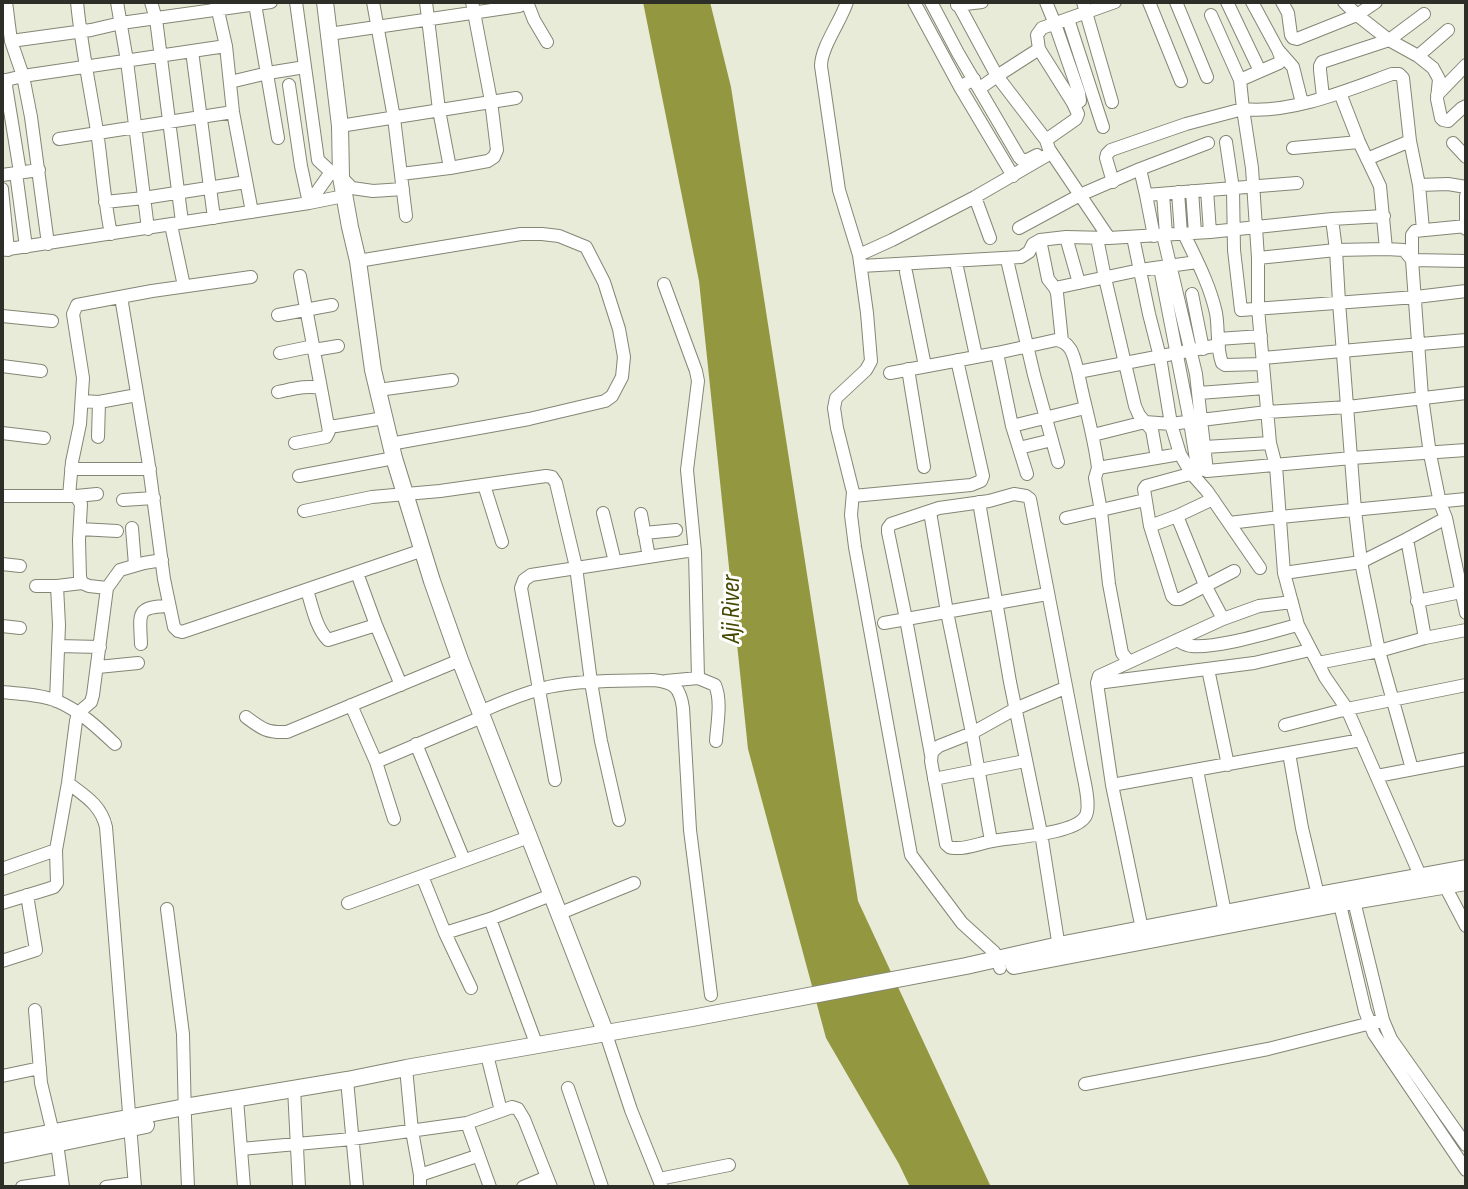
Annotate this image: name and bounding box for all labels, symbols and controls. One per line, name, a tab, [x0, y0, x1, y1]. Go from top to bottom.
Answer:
water label: Aji River	[716, 575, 748, 643]

